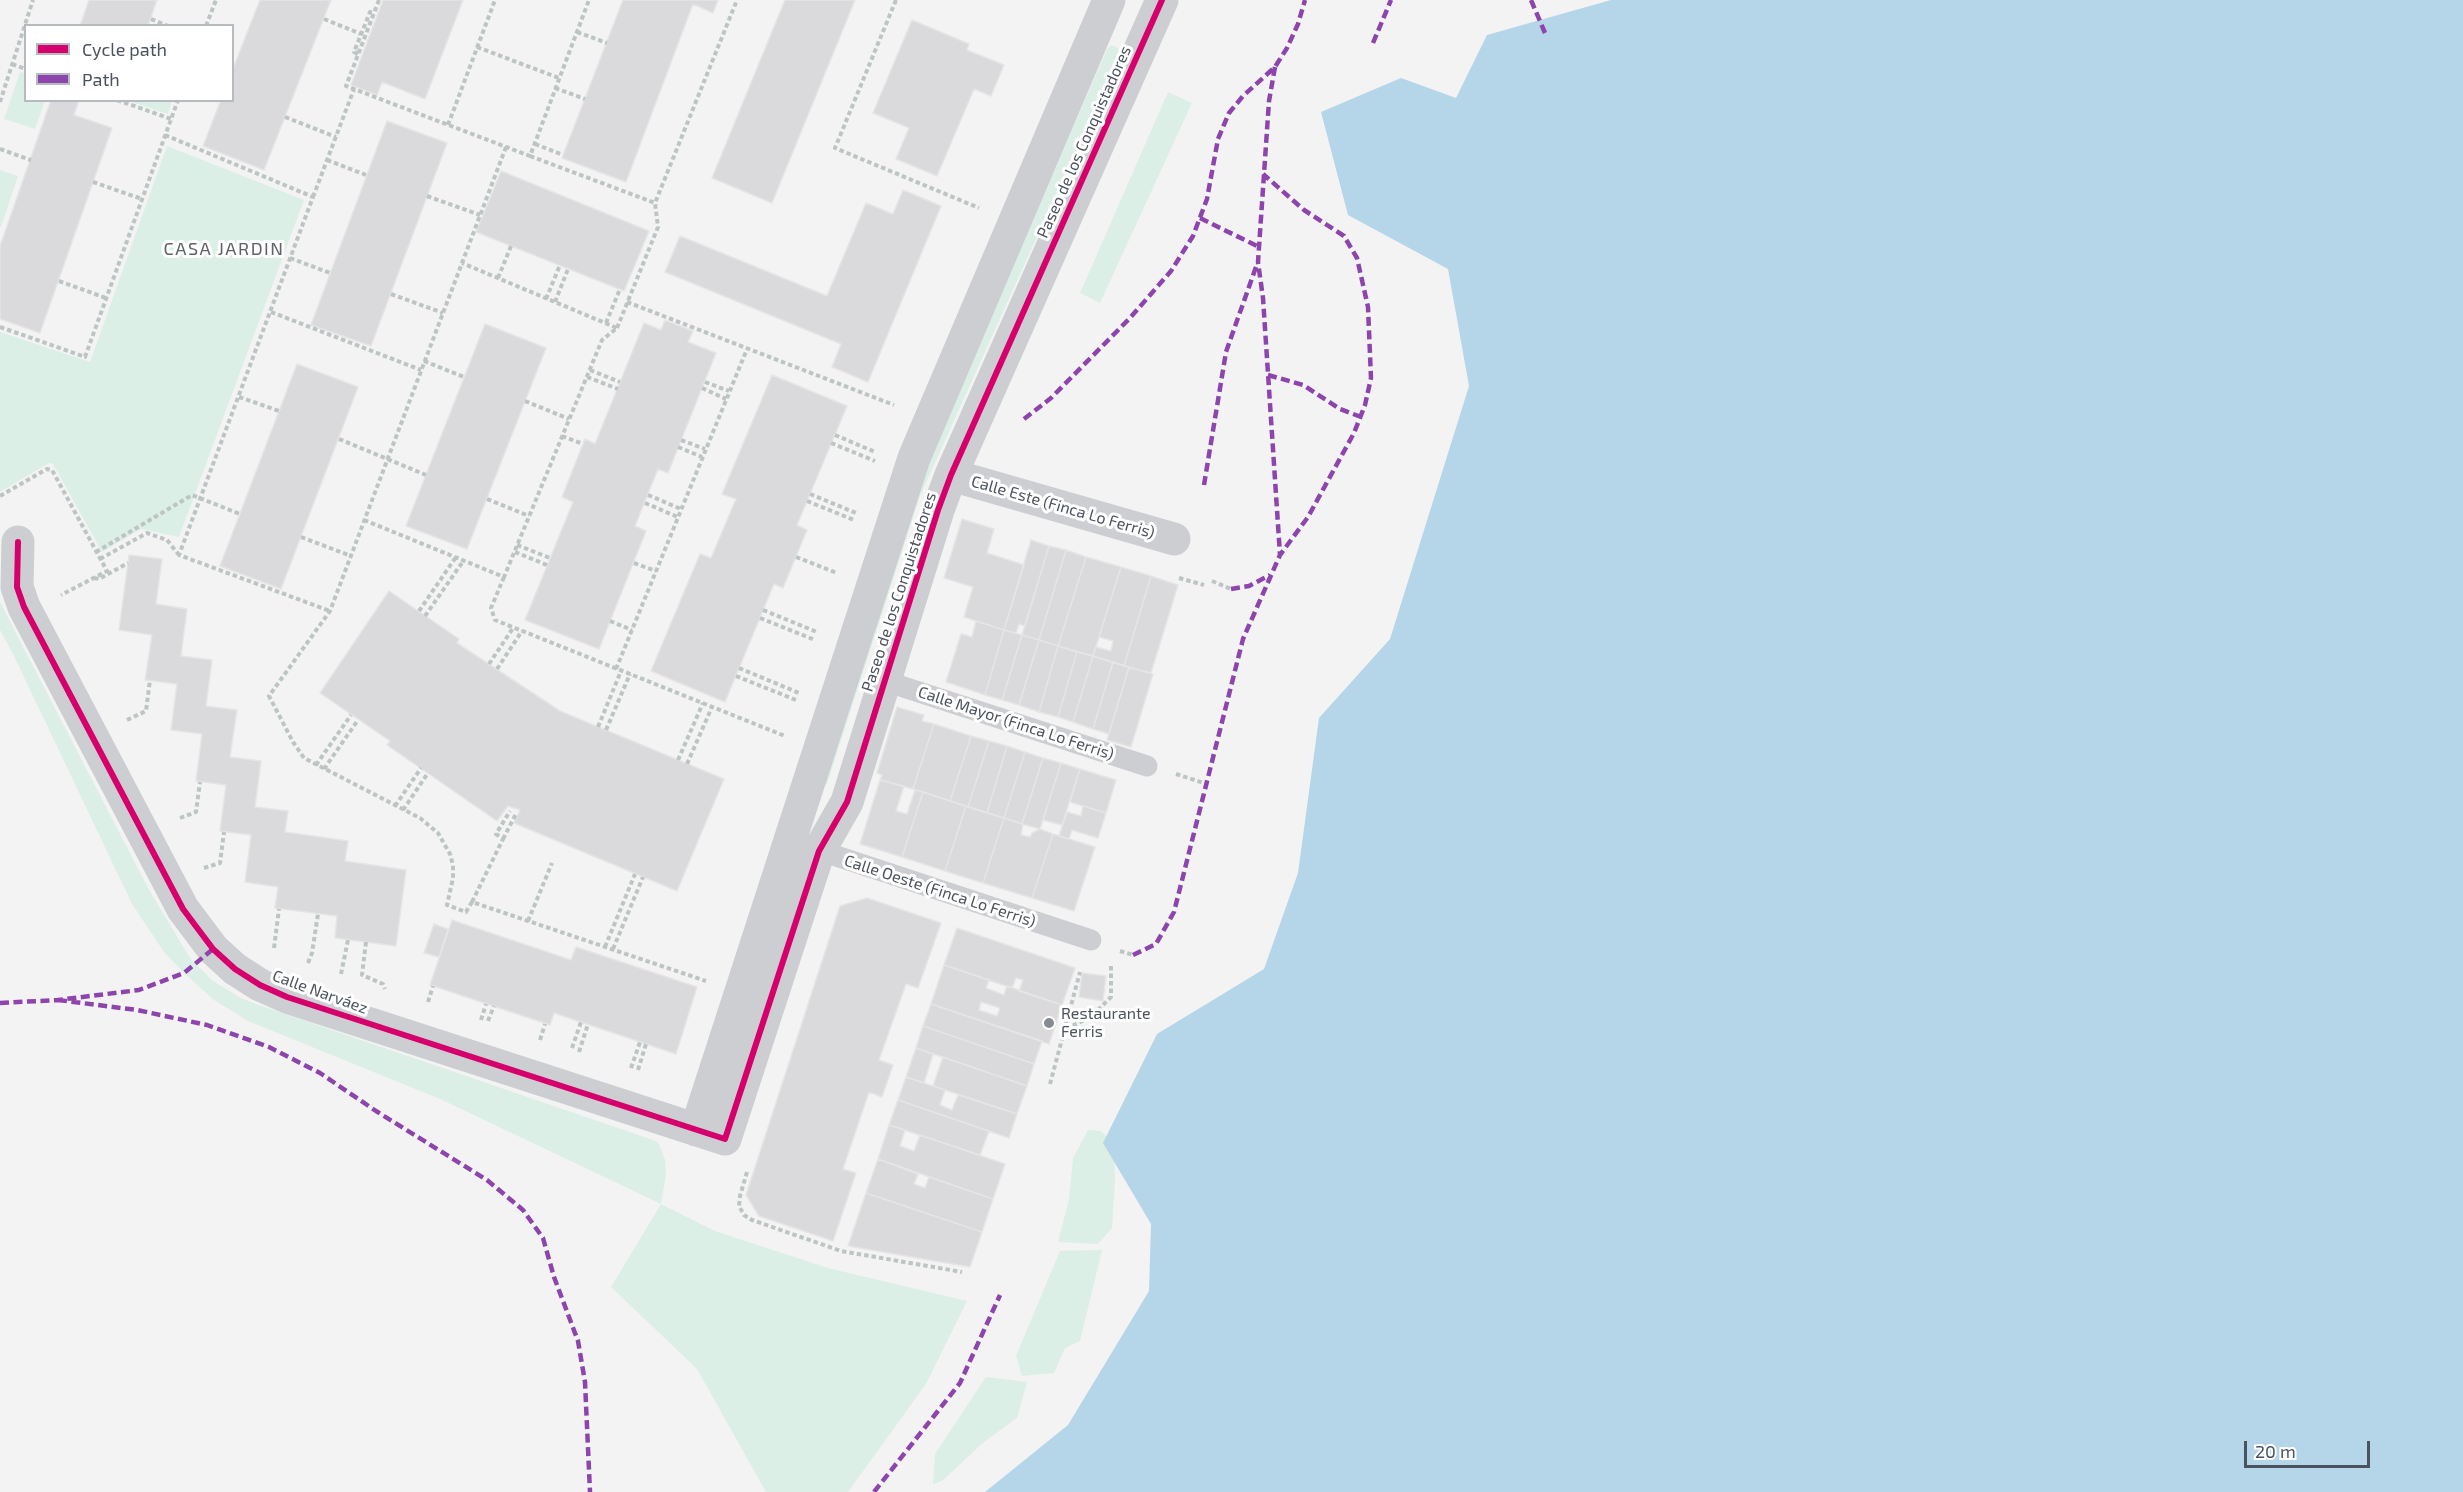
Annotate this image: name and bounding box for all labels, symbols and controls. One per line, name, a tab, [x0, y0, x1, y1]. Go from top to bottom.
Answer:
legend	[24, 24, 234, 102]
text: Cycle path	[82, 38, 167, 60]
street label: Paseo de los Conquistadores	[1033, 43, 1135, 241]
text: Path	[82, 68, 120, 90]
district label: CASA JARDIN	[163, 238, 285, 260]
street label: Calle Este (Finca Lo Ferris)	[969, 472, 1157, 542]
street label: Paseo de los Conquistadores	[858, 490, 940, 694]
street label: Calle Mayor (Finca Lo Ferris)	[916, 682, 1116, 764]
street label: Calle Oeste (Finca Lo Ferris)	[842, 851, 1038, 931]
street label: Calle Narváez	[270, 966, 370, 1018]
place label: Restaurante Ferris	[1061, 1004, 1151, 1042]
marker: Restaurante Ferris	[1042, 1016, 1056, 1030]
scale bar	[2247, 1429, 2373, 1467]
text: 20 m	[2255, 1440, 2296, 1462]

